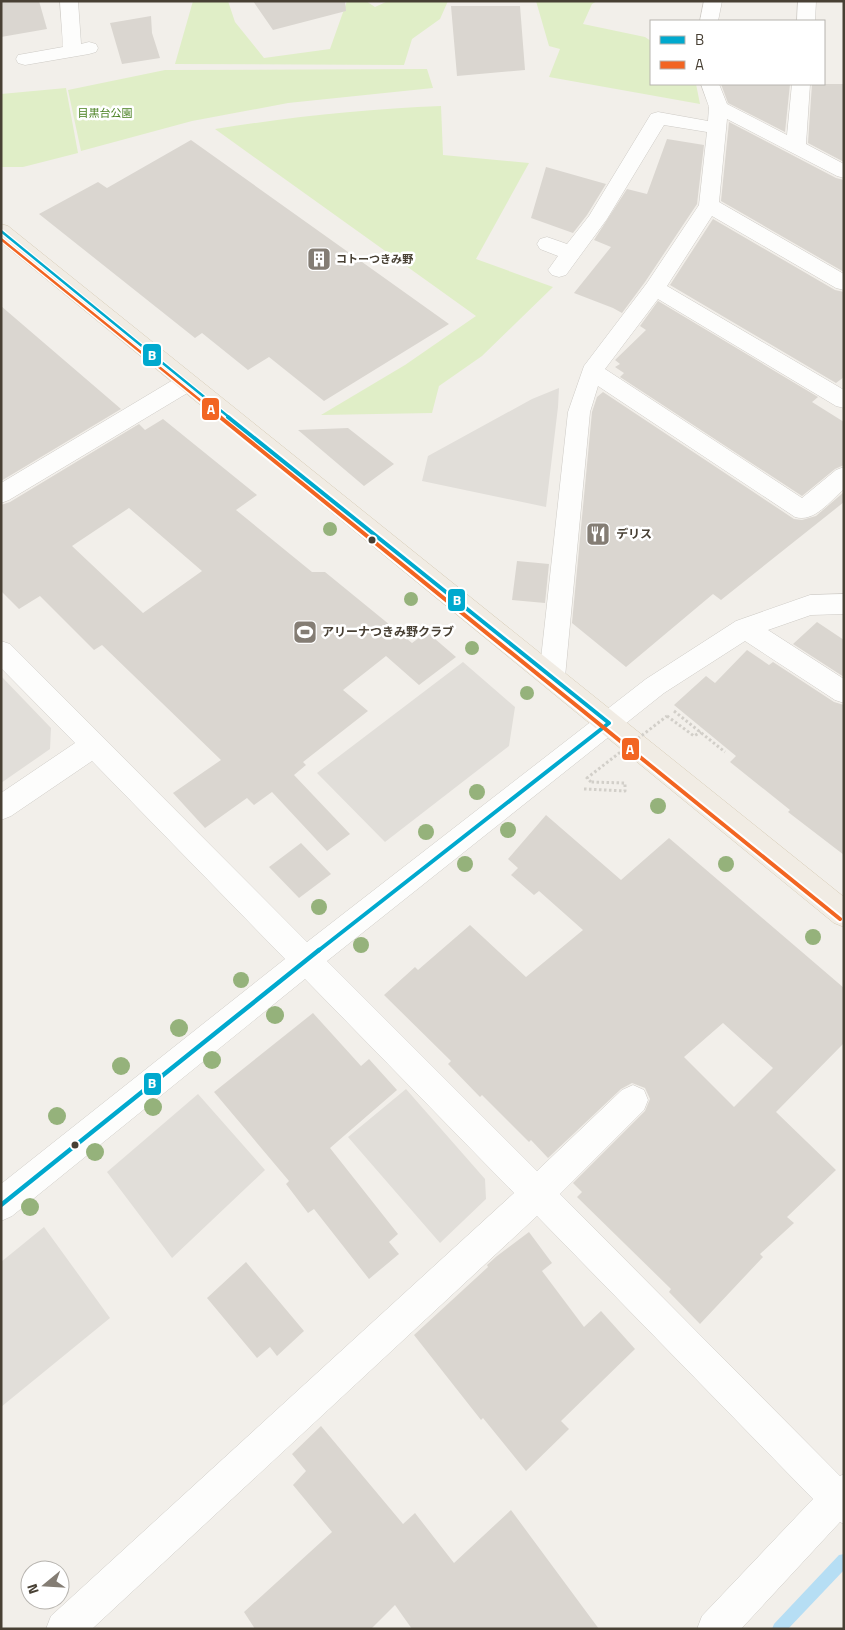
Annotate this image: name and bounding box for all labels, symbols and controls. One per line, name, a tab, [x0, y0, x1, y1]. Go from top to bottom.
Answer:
legend	[650, 20, 825, 85]
text: B	[695, 28, 704, 51]
text: A	[695, 53, 704, 76]
park label: 目黒台公園	[78, 105, 133, 121]
building icon: コトーつきみ野	[306, 246, 332, 272]
place label: コトーつきみ野	[336, 251, 414, 267]
line badge: B	[142, 343, 162, 367]
text: B	[148, 344, 156, 365]
line badge: A	[201, 397, 220, 421]
text: A	[207, 398, 216, 419]
restaurant icon: デリス	[585, 521, 611, 547]
place label: デリス	[616, 524, 652, 543]
unlabelled marker	[367, 535, 377, 545]
line badge: B	[447, 588, 466, 612]
text: B	[453, 589, 461, 610]
sports icon: アリーナつきみ野クラブ	[292, 619, 318, 645]
place label: アリーナつきみ野クラブ	[322, 622, 454, 641]
line badge: A	[621, 737, 640, 761]
text: A	[626, 738, 635, 759]
line badge: B	[143, 1072, 162, 1096]
text: B	[148, 1072, 156, 1093]
unlabelled marker	[70, 1140, 80, 1150]
north arrow	[20, 1560, 70, 1610]
text: N	[21, 1581, 44, 1597]

